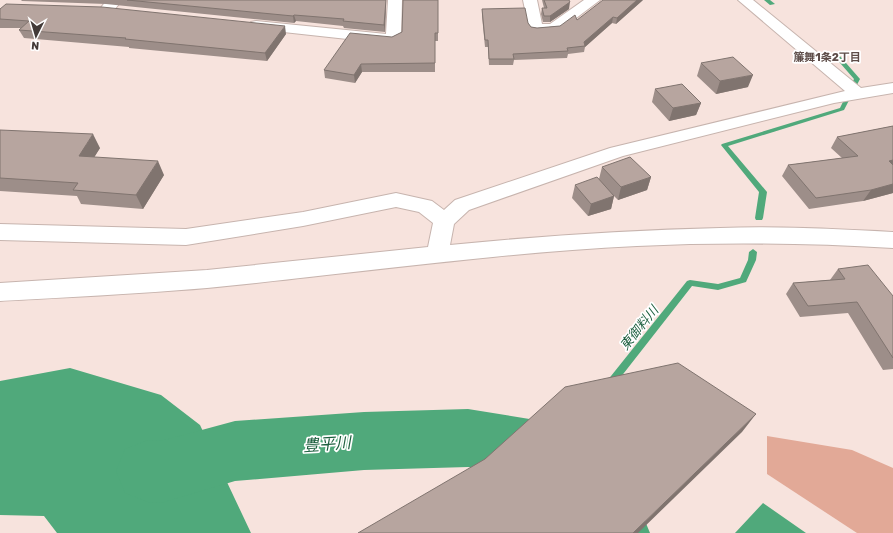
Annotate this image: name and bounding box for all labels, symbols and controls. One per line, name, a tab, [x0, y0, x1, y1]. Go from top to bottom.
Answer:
north arrow	[16, 16, 56, 56]
text: N	[31, 39, 40, 52]
district label: 簾舞1条2丁目	[793, 51, 861, 64]
water label: 東御料川	[617, 302, 662, 353]
water label: 豊平川	[302, 433, 354, 455]

